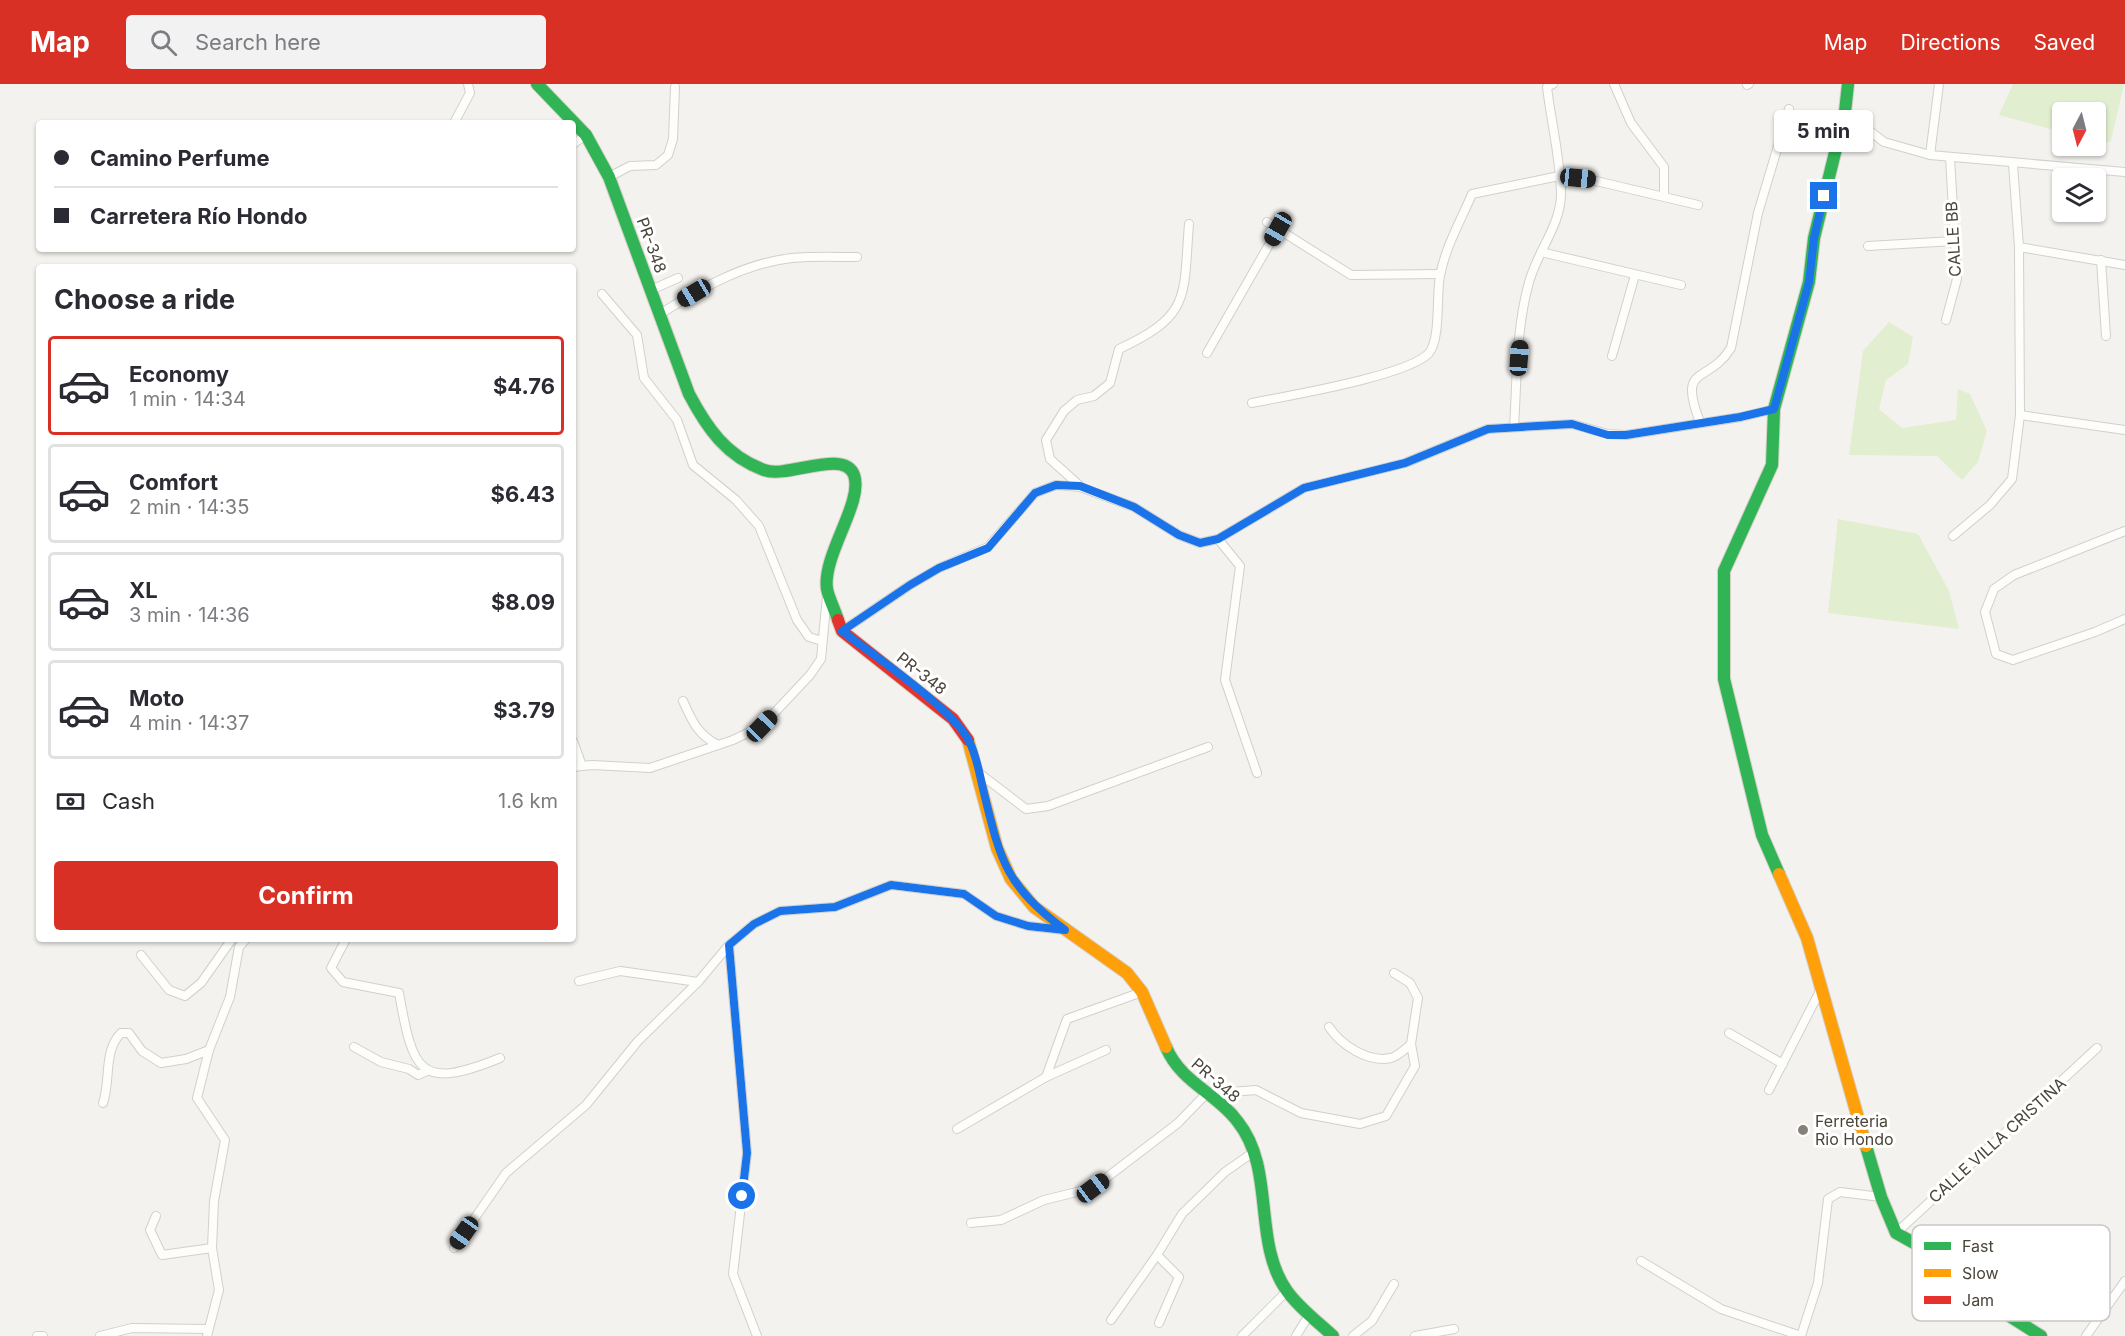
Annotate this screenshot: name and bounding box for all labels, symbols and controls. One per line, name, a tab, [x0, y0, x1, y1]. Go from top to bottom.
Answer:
search box	[126, 15, 546, 69]
text: Map	[30, 25, 90, 59]
icon: search	[147, 26, 180, 59]
text: Search here	[195, 29, 321, 55]
text: Map	[1824, 30, 1867, 55]
text: Directions	[1900, 30, 2001, 55]
text: Saved	[2034, 30, 2095, 55]
north arrow	[2052, 102, 2106, 156]
map controls	[2052, 102, 2106, 222]
callout: 5 min	[1774, 109, 1874, 151]
text: 5 min	[1797, 119, 1850, 143]
text: Camino Perfume	[90, 145, 270, 171]
car	[1559, 167, 1597, 189]
button: layers	[2052, 168, 2106, 222]
route end	[1810, 182, 1837, 209]
street label: CALLE BB	[1941, 201, 1965, 277]
text: Carretera Río Hondo	[90, 203, 307, 229]
car	[1261, 209, 1295, 249]
street label: PR-348	[633, 214, 671, 276]
car	[674, 276, 714, 310]
text: Choose a ride	[54, 283, 235, 316]
car	[1509, 339, 1529, 377]
icon: car	[57, 359, 111, 413]
text: Economy	[129, 361, 229, 387]
text: $4.76	[493, 373, 555, 399]
text: 1 min · 14:34	[129, 387, 246, 411]
icon: car	[57, 467, 111, 521]
text: Comfort	[129, 469, 218, 495]
text: $6.43	[491, 481, 555, 507]
text: 2 min · 14:35	[129, 495, 249, 519]
icon: car	[57, 575, 111, 629]
text: XL	[129, 577, 158, 603]
text: $8.09	[491, 589, 555, 615]
text: 3 min · 14:36	[129, 603, 250, 627]
street label: PR-348	[893, 647, 951, 699]
icon: car	[57, 683, 111, 737]
text: Moto	[129, 685, 184, 711]
text: $3.79	[493, 697, 555, 723]
car	[743, 707, 781, 745]
text: 4 min · 14:37	[129, 711, 249, 735]
icon: cash	[54, 785, 87, 818]
text: Cash	[102, 788, 155, 814]
text: 1.6 km	[498, 789, 558, 813]
button: Confirm	[54, 861, 558, 930]
street label: PR-348	[1188, 1053, 1244, 1107]
street label: CALLE VILLA CRISTINA	[1924, 1073, 2070, 1207]
place label: Ferreteria Rio Hondo	[1815, 1111, 1894, 1149]
marker: Ferreteria Rio Hondo	[1796, 1123, 1810, 1137]
car	[1073, 1170, 1113, 1206]
route start	[728, 1182, 755, 1209]
car	[446, 1213, 482, 1253]
legend	[1912, 1225, 2110, 1321]
text: Fast	[1962, 1236, 1994, 1256]
text: Slow	[1962, 1263, 1999, 1283]
text: Jam	[1962, 1290, 1994, 1310]

